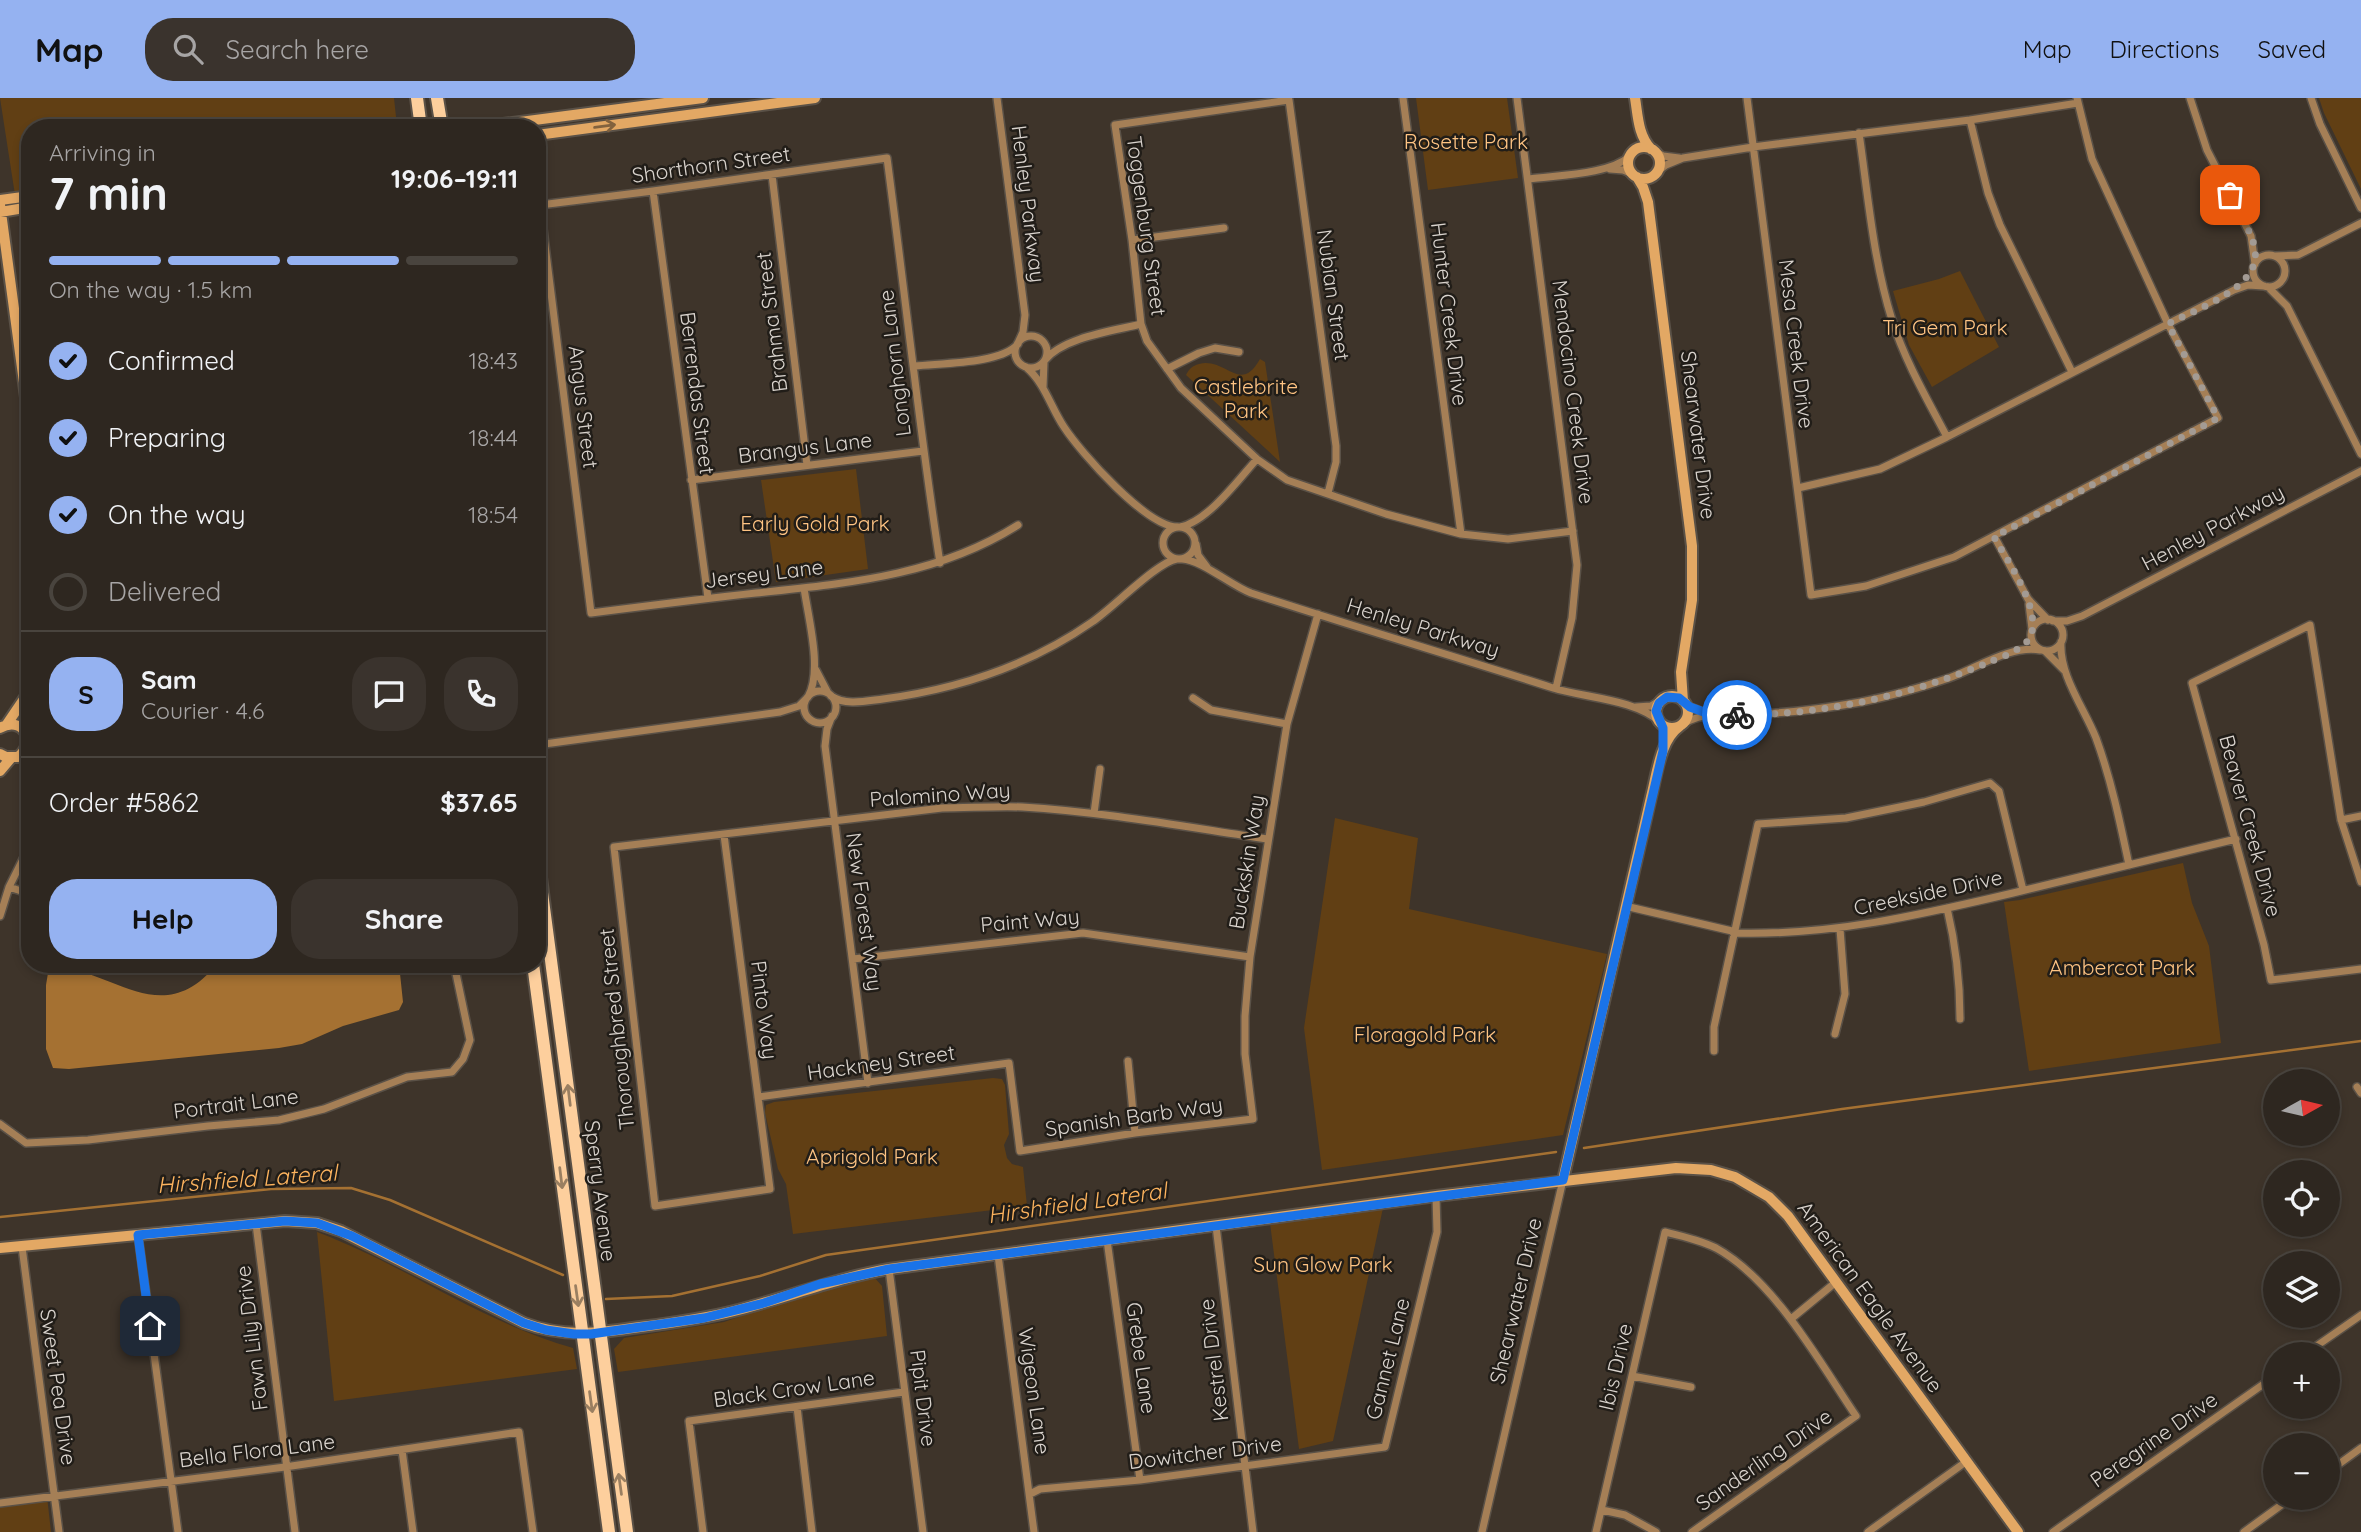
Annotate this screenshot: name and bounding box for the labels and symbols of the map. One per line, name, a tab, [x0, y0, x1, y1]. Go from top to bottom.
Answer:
one-way arrow	[593, 120, 616, 133]
street label: Henley Parkway	[1006, 124, 1052, 284]
park label: Rosette Park	[1404, 128, 1528, 154]
street label: Toggenburg Street	[1121, 134, 1172, 317]
street label: Shorthorn Street	[630, 140, 792, 188]
pin	[2200, 165, 2260, 225]
street label: Hunter Creek Drive	[1426, 221, 1474, 407]
street label: Nubian Street	[1312, 227, 1356, 362]
street label: Brahma Street	[750, 250, 793, 394]
street label: Mesa Creek Drive	[1774, 258, 1820, 430]
street label: Mendocino Creek Drive	[1547, 278, 1601, 505]
street label: Longhorn Lane	[872, 288, 916, 438]
street label: Berrendas Street	[675, 310, 721, 476]
park label: Tri Gem Park	[1882, 314, 2008, 340]
street label: Angus Street	[564, 344, 604, 470]
street label: Shearwater Drive	[1676, 349, 1722, 521]
park label: Castlebrite Park	[1194, 373, 1298, 423]
street label: Brangus Lane	[736, 426, 873, 468]
street label: Henley Parkway	[2137, 479, 2288, 576]
park label: Early Gold Park	[740, 510, 890, 536]
street label: Jersey Lane	[703, 553, 825, 593]
street label: Henley Parkway	[1344, 591, 1503, 663]
courier	[1702, 680, 1772, 750]
street label: Beaver Creek Drive	[2214, 732, 2288, 920]
street label: Palomino Way	[868, 776, 1011, 812]
street label: Buckskin Way	[1223, 793, 1269, 931]
street label: New Forest Way	[841, 831, 889, 993]
street label: Creekside Drive	[1851, 864, 2005, 920]
street label: Paint Way	[979, 903, 1081, 937]
street label: Thoroughbred Street	[592, 927, 640, 1131]
park label: Ambercot Park	[2049, 954, 2195, 980]
street label: Pinto Way	[746, 959, 784, 1061]
park label: Floragold Park	[1354, 1021, 1496, 1047]
street label: Hackney Street	[805, 1039, 956, 1085]
north arrow	[2263, 1069, 2340, 1146]
street label: Portrait Lane	[172, 1082, 300, 1124]
one-way arrow	[562, 1084, 575, 1107]
street label: Spanish Barb Way	[1043, 1091, 1224, 1141]
street label: Sperry Avenue	[579, 1119, 623, 1263]
park label: Aprigold Park	[806, 1143, 938, 1169]
water label: Hirshfield Lateral	[156, 1158, 341, 1199]
one-way arrow	[554, 1166, 567, 1189]
water label: Hirshfield Lateral	[986, 1175, 1171, 1229]
street label: American Eagle Avenue	[1793, 1196, 1949, 1397]
street label: Shearwater Drive	[1483, 1215, 1547, 1386]
park label: Sun Glow Park	[1253, 1251, 1393, 1277]
street label: Fawn Lily Drive	[229, 1264, 273, 1412]
one-way arrow	[570, 1284, 583, 1307]
street label: Gannet Lane	[1359, 1295, 1415, 1422]
pin	[120, 1296, 180, 1356]
street label: Kestrel Drive	[1193, 1297, 1233, 1423]
street label: Grebe Lane	[1121, 1300, 1163, 1415]
street label: Sweet Pea Drive	[35, 1307, 83, 1467]
street label: Ibis Drive	[1592, 1321, 1638, 1413]
street label: Wigeon Lane	[1013, 1326, 1057, 1456]
street label: Pipit Drive	[905, 1348, 943, 1448]
street label: Black Crow Lane	[712, 1364, 876, 1412]
street label: Peregrine Drive	[2085, 1386, 2222, 1493]
one-way arrow	[585, 1390, 598, 1412]
street label: Sanderling Drive	[1690, 1403, 1836, 1516]
street label: Bella Flora Lane	[177, 1428, 336, 1472]
street label: Dowitcher Drive	[1127, 1430, 1283, 1474]
one-way arrow	[614, 1473, 627, 1496]

